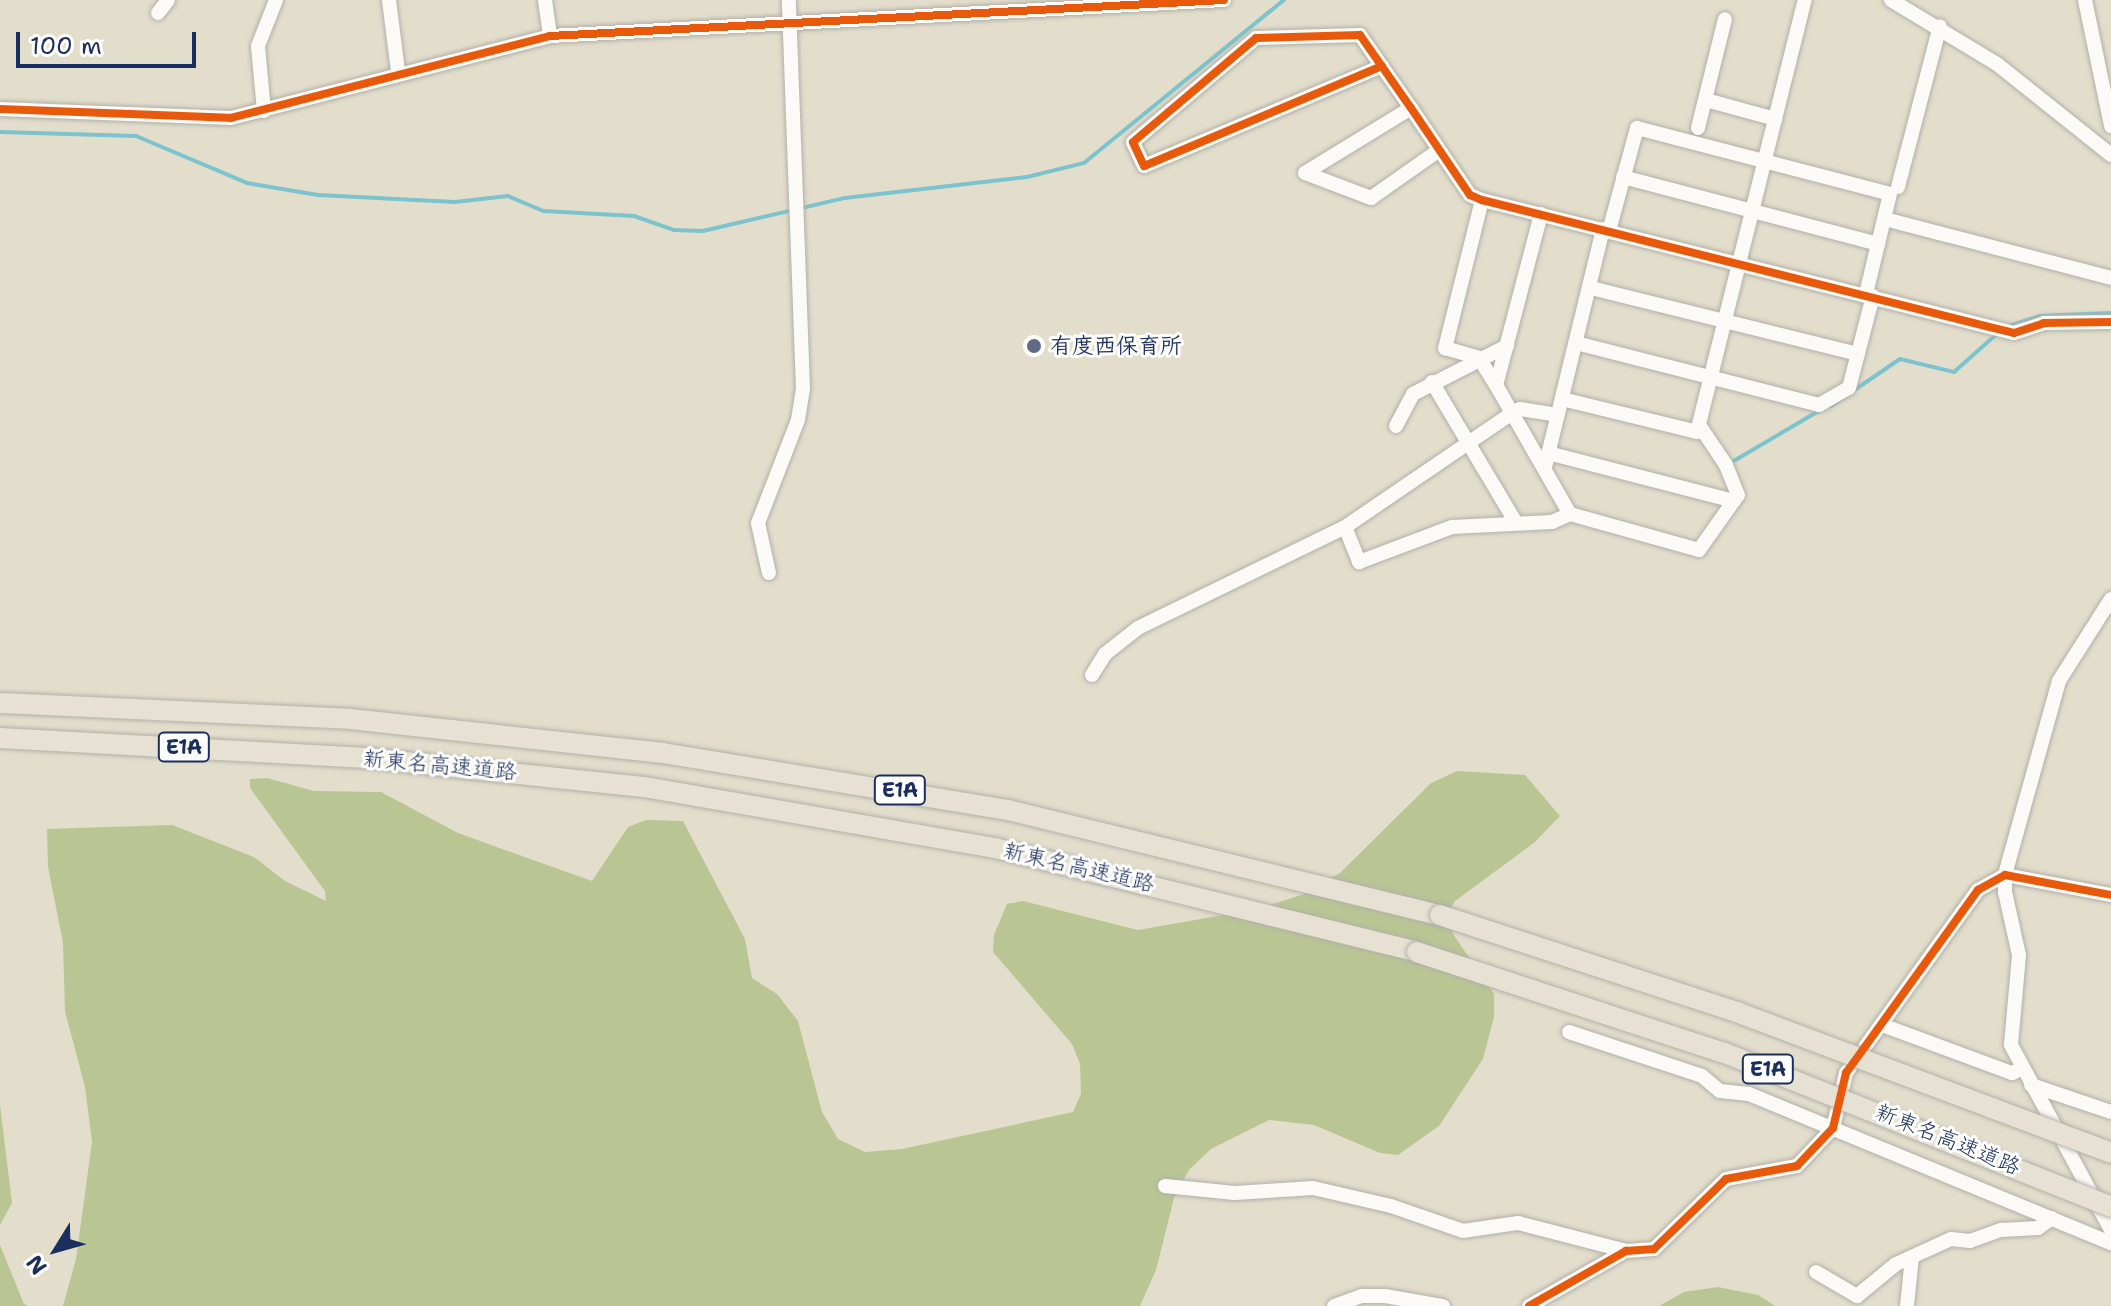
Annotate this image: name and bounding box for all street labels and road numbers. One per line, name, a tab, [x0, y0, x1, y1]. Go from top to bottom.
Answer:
road number: E1A	[156, 731, 212, 763]
street label: 新東名高速道路	[362, 745, 518, 785]
road number: E1A	[872, 774, 928, 806]
street label: 新東名高速道路	[1001, 837, 1157, 897]
road number: E1A	[1740, 1053, 1796, 1085]
street label: 新東名高速道路	[1872, 1098, 2024, 1180]

